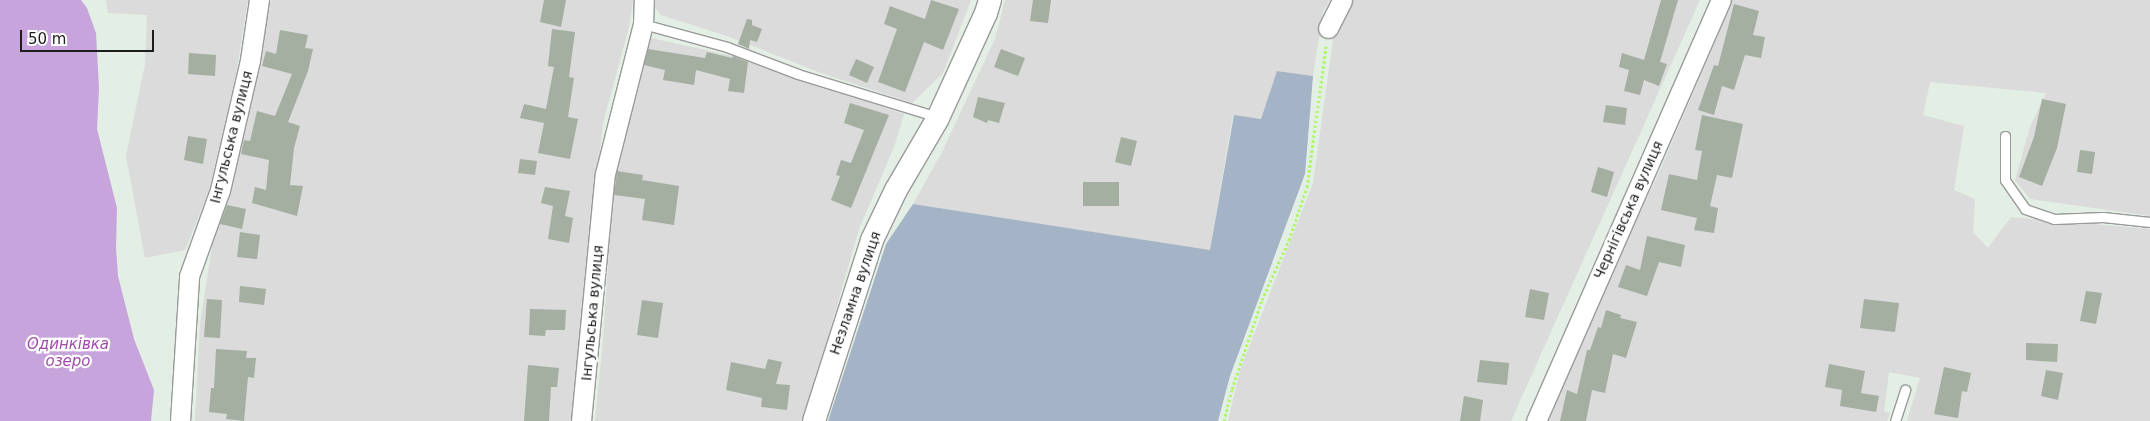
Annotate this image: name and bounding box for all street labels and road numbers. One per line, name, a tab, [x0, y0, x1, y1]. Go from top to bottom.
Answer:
street label: Інгульська вулиця	[206, 69, 256, 205]
street label: Чернігівська вулиця	[1590, 138, 1666, 282]
street label: Незламна вулиця	[826, 229, 884, 357]
street label: Інгульська вулиця	[578, 244, 606, 382]

